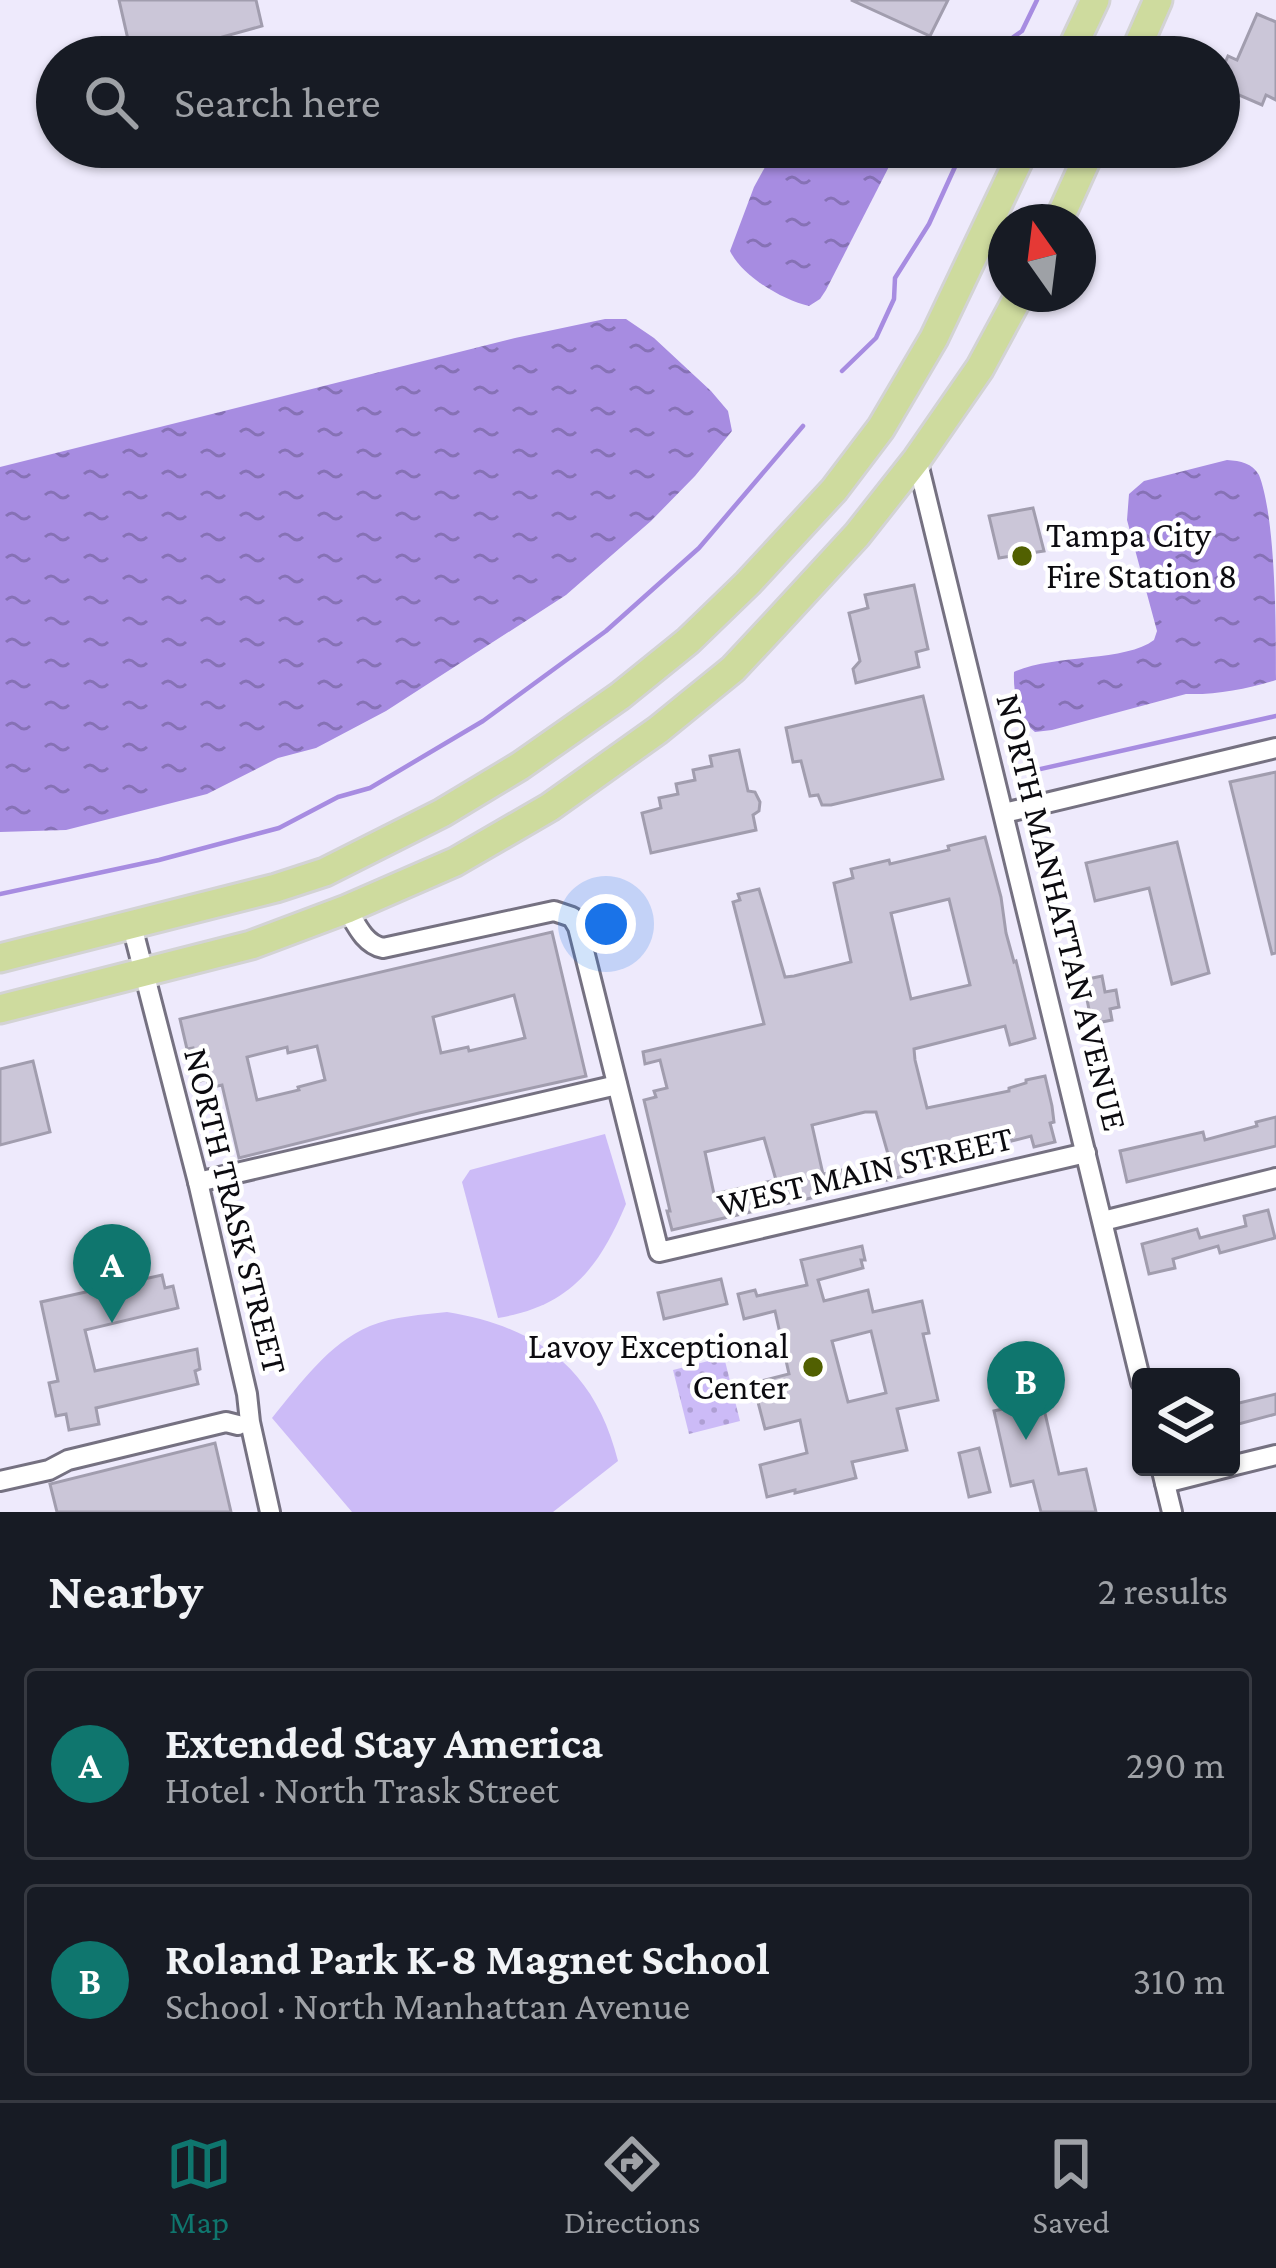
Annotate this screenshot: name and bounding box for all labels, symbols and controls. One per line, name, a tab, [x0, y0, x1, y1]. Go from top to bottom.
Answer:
search box	[36, 36, 1240, 168]
icon: search	[78, 69, 144, 135]
text: Search here	[174, 77, 381, 127]
north arrow	[988, 204, 1096, 312]
place label: Tampa City Fire Station 8	[1046, 515, 1237, 596]
marker: Tampa City Fire Station 8	[1009, 543, 1035, 569]
street label: NORTH MANHATTAN AVENUE	[988, 689, 1136, 1135]
your location	[576, 894, 636, 954]
street label: NORTH TRASK STREET	[176, 1044, 296, 1378]
street label: WEST MAIN STREET	[713, 1118, 1017, 1224]
pin: A	[73, 1224, 151, 1323]
place label: Lavoy Exceptional Center	[528, 1326, 789, 1407]
pin: B	[987, 1341, 1065, 1440]
marker: Lavoy Exceptional Center	[800, 1354, 826, 1380]
map controls	[1132, 1368, 1240, 1476]
button: layers	[1132, 1368, 1240, 1476]
text: Nearby	[48, 1562, 203, 1619]
text: 2 results	[1098, 1569, 1228, 1612]
text: Extended Stay America	[165, 1718, 603, 1768]
text: A	[78, 1743, 102, 1786]
text: 290 m	[1126, 1743, 1225, 1786]
text: Hotel · North Trask Street	[165, 1768, 559, 1811]
text: Roland Park K-8 Magnet School	[165, 1934, 770, 1984]
text: B	[79, 1959, 101, 2002]
text: 310 m	[1133, 1959, 1225, 2002]
text: School · North Manhattan Avenue	[165, 1984, 690, 2027]
tab: Map	[166, 2131, 232, 2240]
tab: Directions	[564, 2131, 701, 2240]
tab: Saved	[1033, 2131, 1110, 2240]

